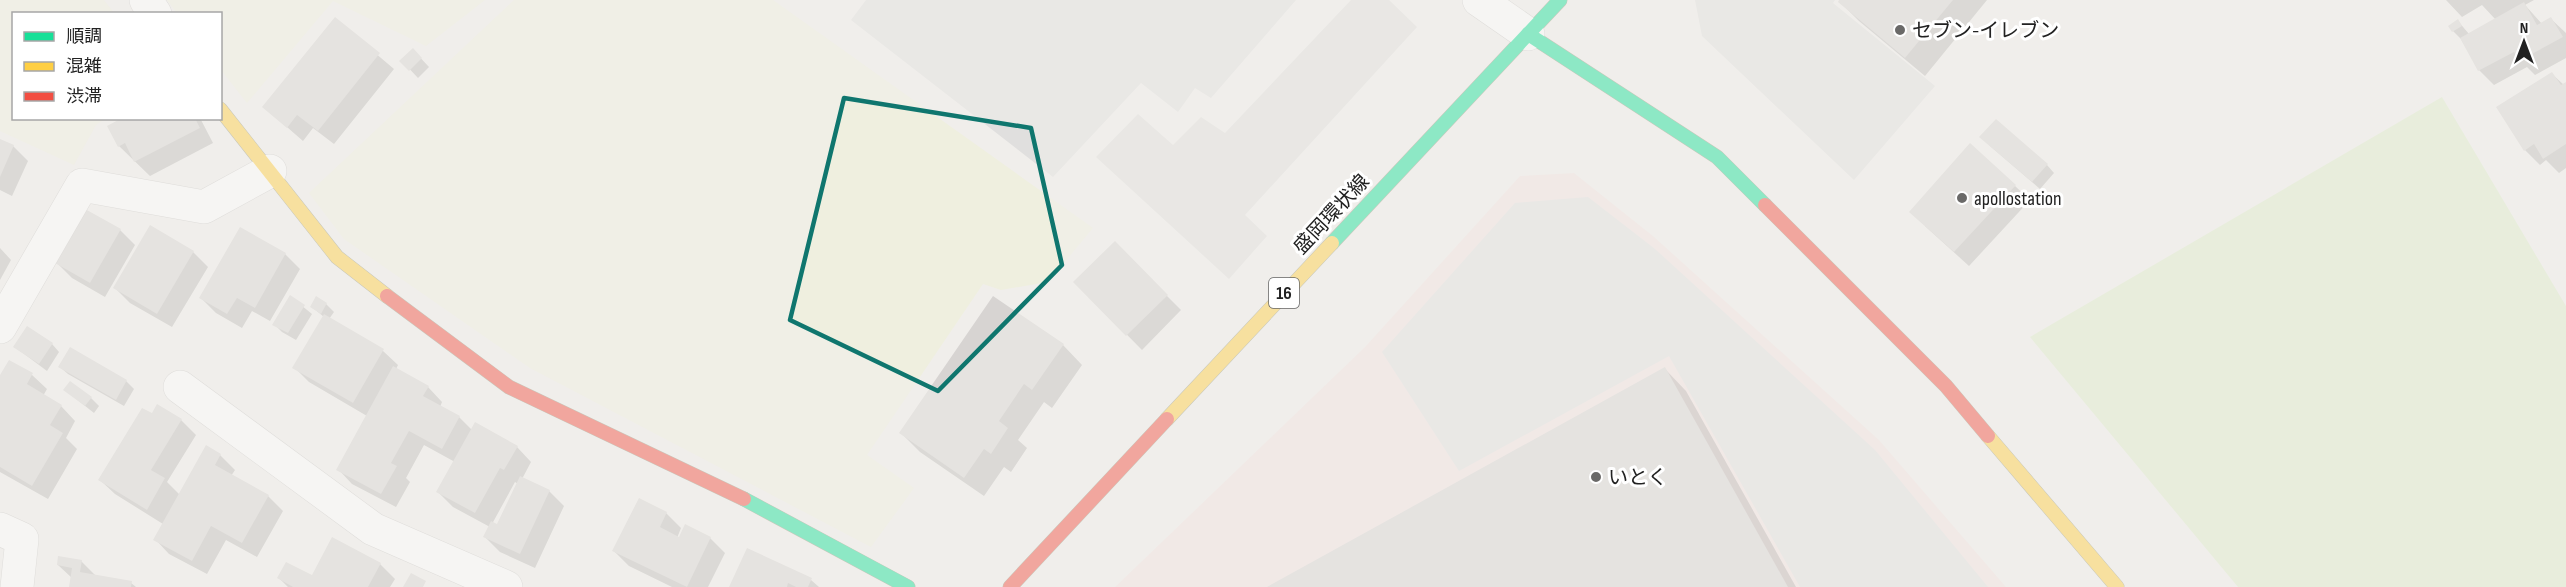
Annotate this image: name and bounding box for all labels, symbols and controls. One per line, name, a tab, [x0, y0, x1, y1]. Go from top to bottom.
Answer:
legend	[12, 12, 222, 120]
north arrow	[2494, 12, 2554, 72]
place label: セブン-イレブン	[1912, 19, 2059, 43]
text: N	[2520, 19, 2528, 38]
marker: セブン-イレブン	[1893, 23, 1907, 37]
text: 順調	[66, 26, 102, 47]
text: 混雑	[66, 56, 102, 77]
text: 渋滞	[66, 86, 102, 107]
street label: 盛岡環状線	[1289, 170, 1375, 259]
place label: apollostation	[1974, 187, 2062, 211]
marker: apollostation	[1955, 191, 1969, 205]
road number: 16	[1269, 278, 1299, 308]
place label: いとく	[1608, 466, 1667, 490]
marker: いとく	[1589, 470, 1603, 484]

